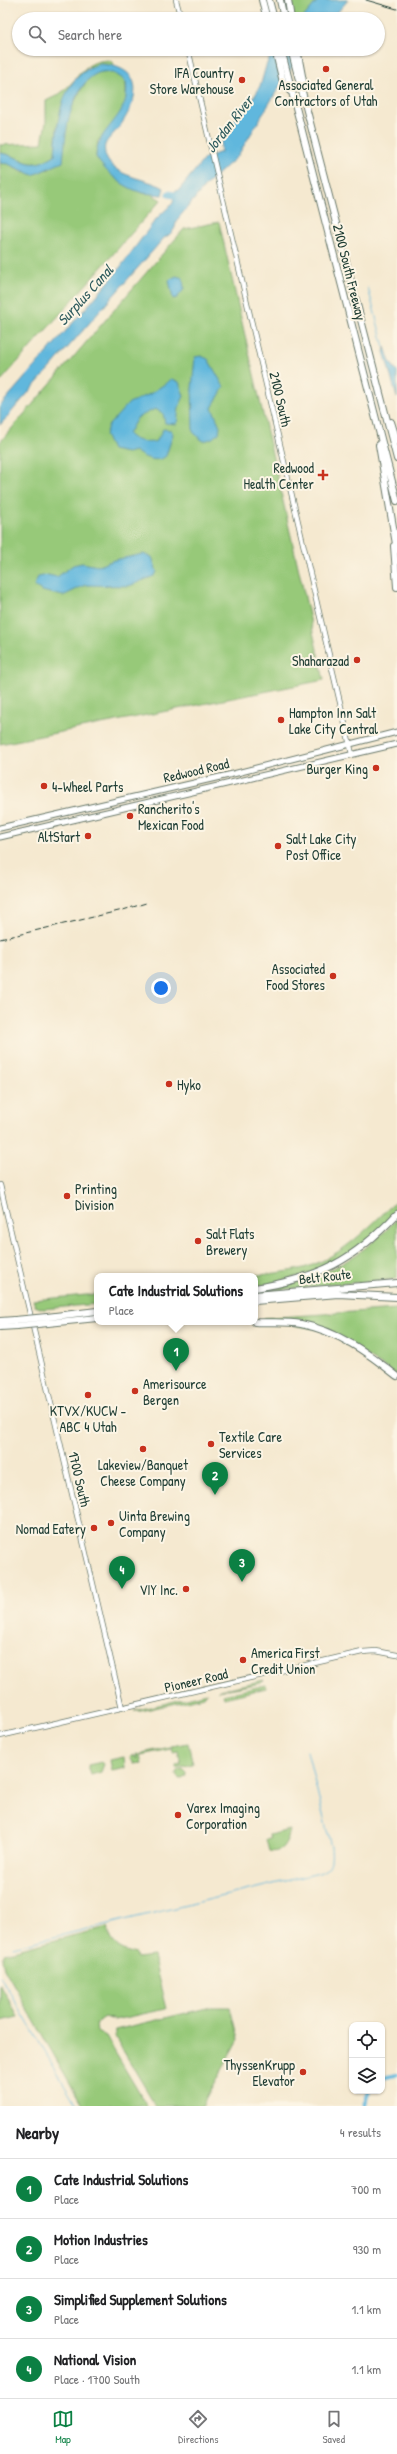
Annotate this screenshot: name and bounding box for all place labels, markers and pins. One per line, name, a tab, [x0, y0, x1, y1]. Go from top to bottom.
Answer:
place label: IFA Country Store Warehouse	[150, 63, 234, 98]
marker: Associated General Contractors of Utah	[321, 64, 331, 74]
marker: IFA Country Store Warehouse	[237, 75, 247, 85]
place label: Associated General Contractors of Utah	[275, 75, 378, 110]
place label: Redwood Health Center	[243, 458, 315, 493]
marker: Redwood Health Center	[317, 469, 329, 481]
place label: Shaharazad	[292, 651, 350, 670]
marker: Shaharazad	[352, 655, 362, 665]
place label: Hampton Inn Salt Lake City Central	[289, 703, 378, 739]
marker: Hampton Inn Salt Lake City Central	[276, 715, 286, 725]
place label: Burger King	[306, 759, 368, 779]
marker: Burger King	[371, 763, 381, 773]
place label: 4-Wheel Parts	[52, 777, 123, 796]
marker: 4-Wheel Parts	[39, 781, 49, 791]
place label: Rancherito's Mexican Food	[138, 799, 204, 834]
marker: Rancherito's Mexican Food	[125, 811, 135, 821]
place label: AltStart	[38, 827, 80, 846]
place label: Salt Lake City Post Office	[286, 829, 357, 864]
marker: AltStart	[83, 831, 93, 841]
marker: Salt Lake City Post Office	[273, 841, 283, 851]
place label: Associated Food Stores	[266, 959, 326, 994]
marker: Associated Food Stores	[328, 971, 338, 981]
place label: Hyko	[177, 1075, 201, 1095]
marker: Hyko	[164, 1079, 174, 1089]
place label: Printing Division	[75, 1179, 117, 1214]
marker: Printing Division	[62, 1191, 72, 1201]
place label: Salt Flats Brewery	[206, 1224, 254, 1260]
marker: Salt Flats Brewery	[193, 1236, 203, 1246]
pin: 1	[163, 1338, 189, 1371]
place label: Amerisource Bergen	[143, 1374, 207, 1410]
marker: Amerisource Bergen	[130, 1386, 140, 1396]
marker: KTVX/KUCW - ABC 4 Utah	[83, 1390, 93, 1400]
place label: KTVX/KUCW - ABC 4 Utah	[50, 1401, 126, 1436]
place label: Textile Care Services	[219, 1427, 282, 1462]
marker: Textile Care Services	[206, 1439, 216, 1449]
marker: Lakeview/Banquet Cheese Company	[138, 1444, 148, 1454]
place label: Lakeview/Banquet Cheese Company	[98, 1455, 188, 1491]
pin: 2	[202, 1462, 228, 1495]
place label: Uinta Brewing Company	[119, 1506, 190, 1542]
marker: Uinta Brewing Company	[106, 1518, 116, 1528]
place label: Nomad Eatery	[16, 1519, 86, 1539]
marker: Nomad Eatery	[89, 1523, 99, 1533]
pin: 3	[229, 1549, 255, 1582]
pin: 4	[109, 1556, 135, 1589]
place label: VIY Inc.	[139, 1580, 178, 1599]
marker: VIY Inc.	[181, 1584, 191, 1594]
place label: America First Credit Union	[251, 1643, 320, 1678]
marker: America First Credit Union	[238, 1655, 248, 1665]
place label: Varex Imaging Corporation	[186, 1798, 260, 1834]
marker: Varex Imaging Corporation	[173, 1810, 183, 1820]
place label: ThyssenKrupp Elevator	[224, 2055, 296, 2090]
marker: ThyssenKrupp Elevator	[298, 2067, 308, 2077]

